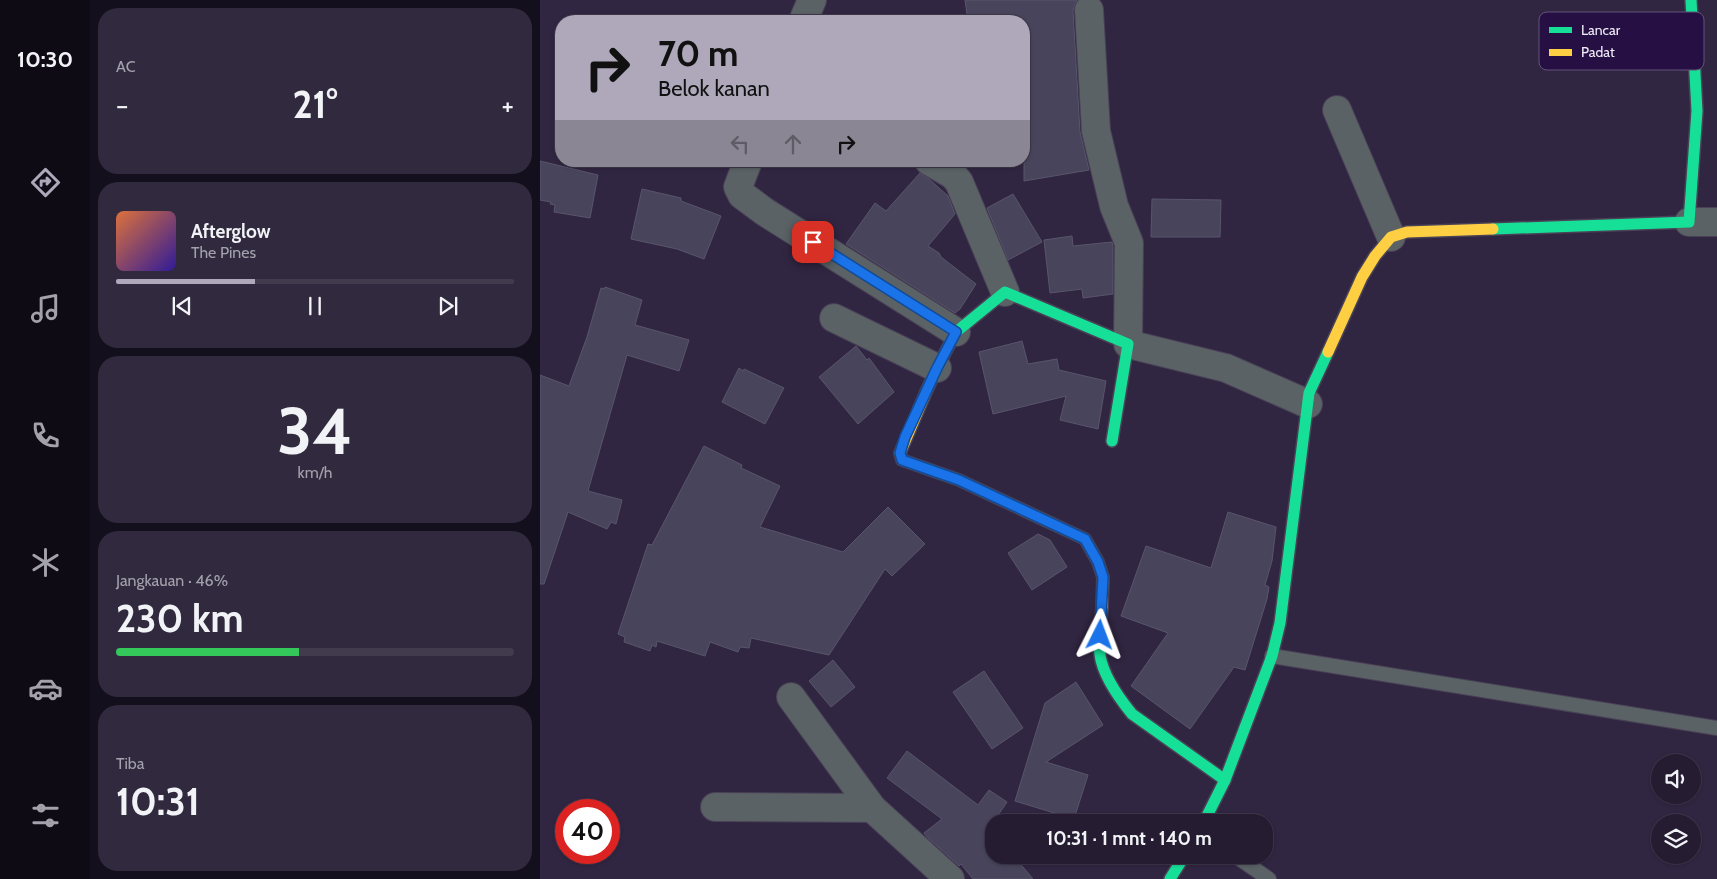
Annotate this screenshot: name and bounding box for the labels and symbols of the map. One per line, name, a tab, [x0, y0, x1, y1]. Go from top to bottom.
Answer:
legend	[1539, 12, 1704, 70]
text: Lancar	[1581, 21, 1621, 39]
text: Padat	[1581, 43, 1615, 61]
pin	[792, 221, 834, 263]
position arrow	[1073, 608, 1125, 660]
speed limit sign: 40	[555, 799, 620, 864]

